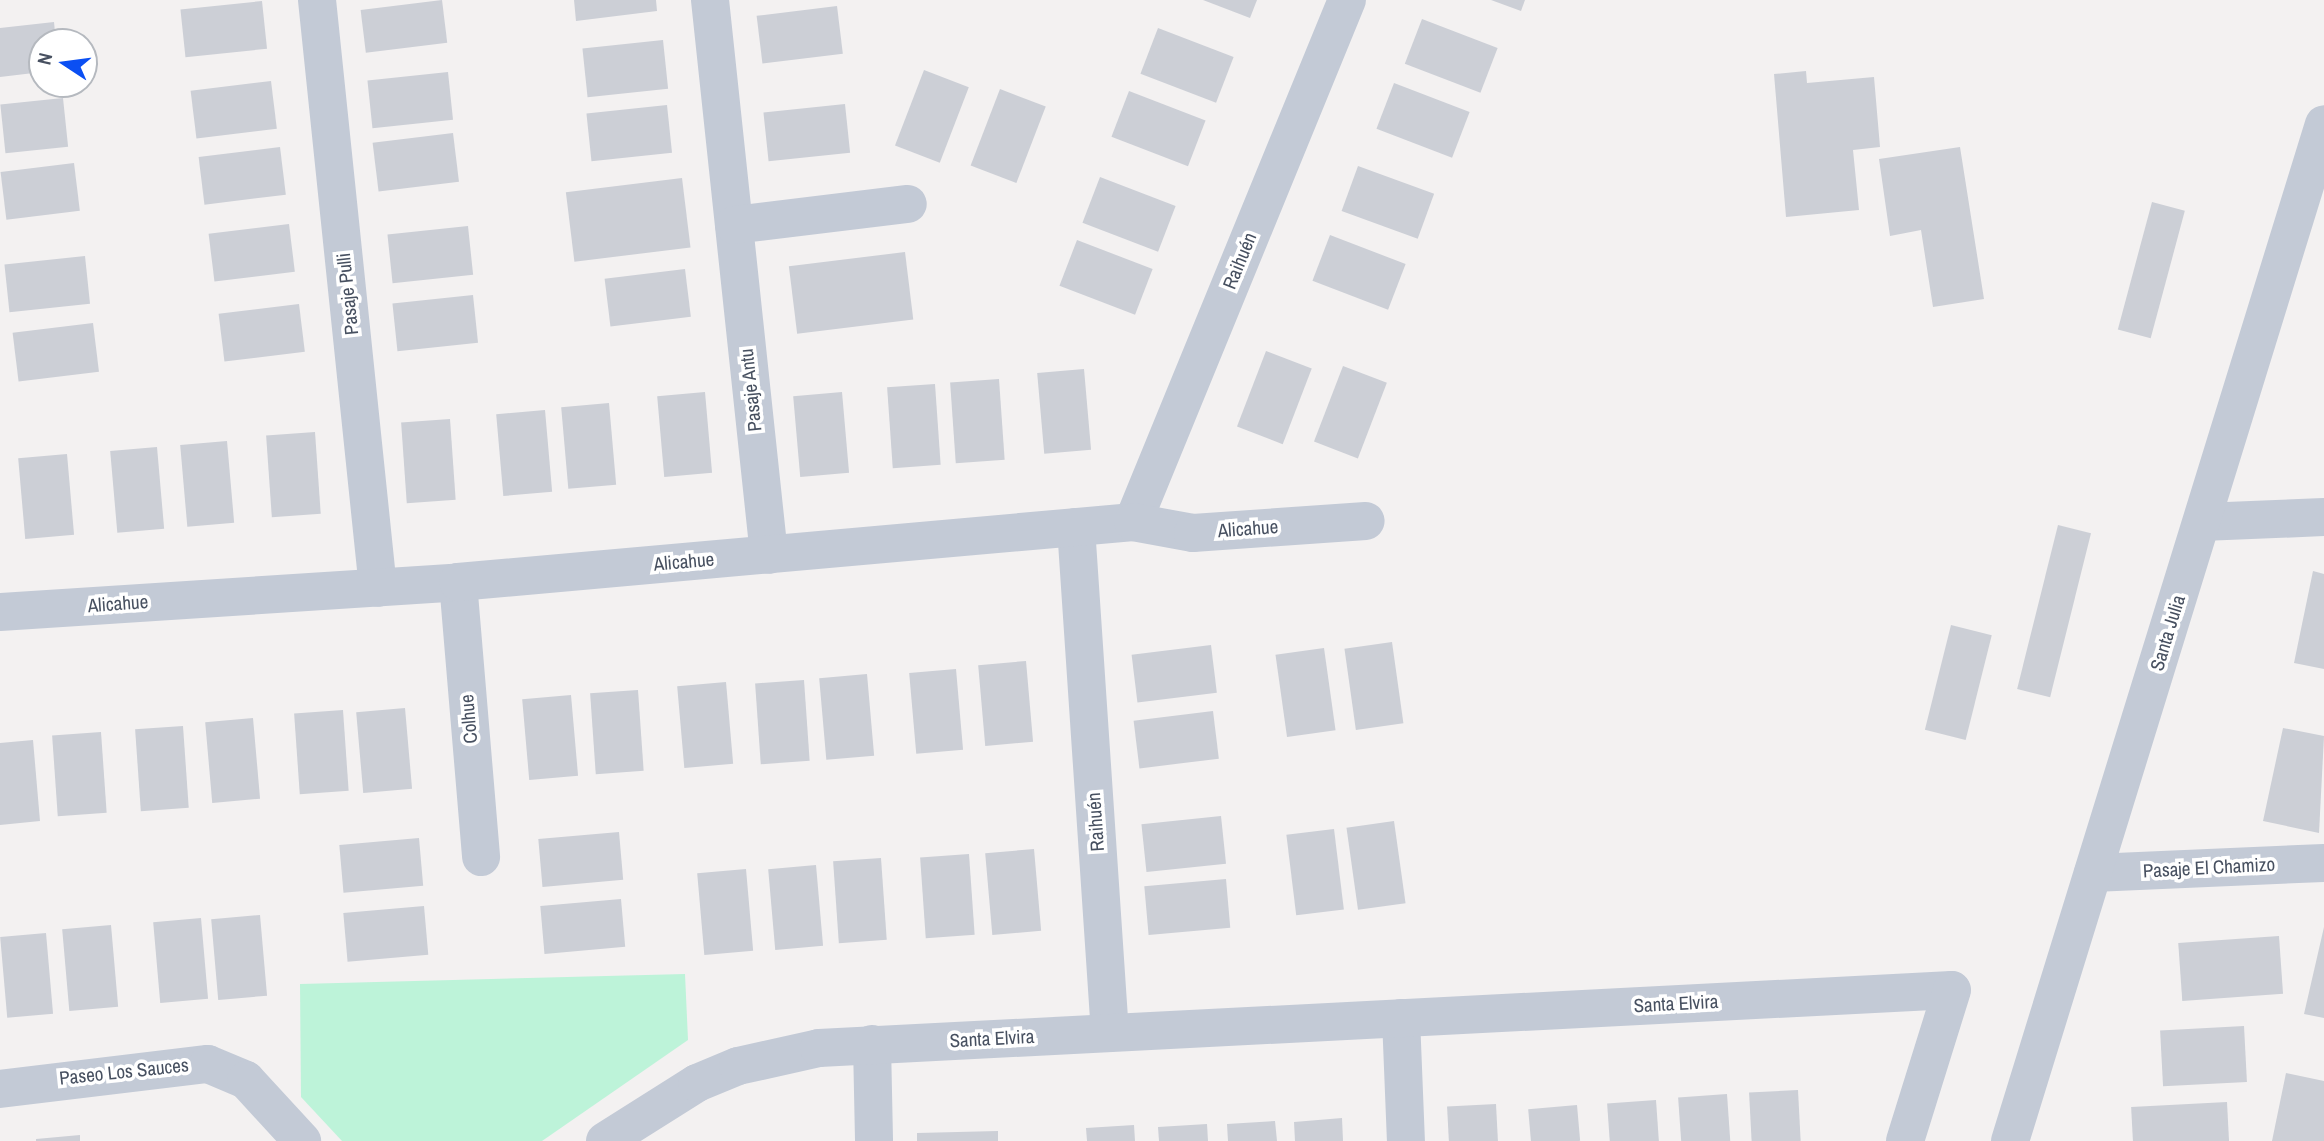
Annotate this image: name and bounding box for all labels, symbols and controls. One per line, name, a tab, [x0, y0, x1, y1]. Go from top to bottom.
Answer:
north arrow	[28, 28, 98, 98]
text: N	[31, 50, 58, 67]
street label: Raihuén	[1218, 229, 1262, 293]
street label: Pasaje Pulli	[332, 252, 364, 336]
street label: Pasaje Antu	[735, 347, 767, 433]
street label: Alicahue	[1217, 516, 1279, 542]
street label: Alicahue	[653, 548, 715, 576]
street label: Alicahue	[87, 591, 149, 617]
street label: Santa Julia	[2146, 592, 2190, 674]
street label: Colhue	[455, 693, 483, 745]
street label: Raihuén	[1083, 792, 1109, 852]
street label: Pasaje El Chamizo	[2142, 853, 2276, 883]
street label: Santa Elvira	[1633, 990, 1719, 1018]
street label: Santa Elvira	[949, 1025, 1035, 1053]
street label: Paseo Los Sauces	[58, 1054, 190, 1090]

